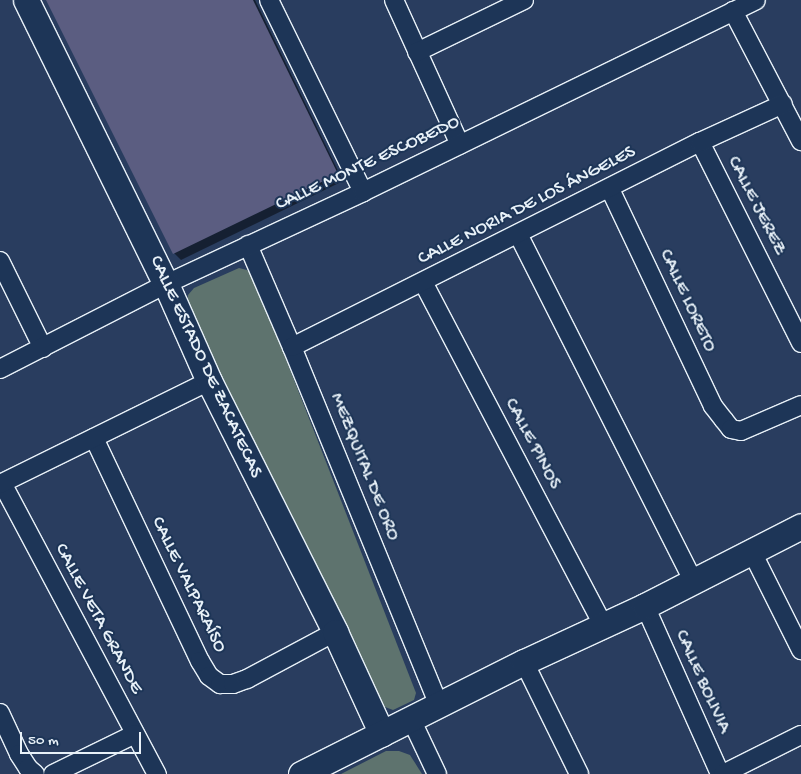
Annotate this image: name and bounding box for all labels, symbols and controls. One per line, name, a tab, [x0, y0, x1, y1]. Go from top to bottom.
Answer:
street label: CALLE MONTE ESCOBEDO	[272, 111, 464, 217]
street label: CALLE NORIA DE LOS ÁNGELES	[414, 141, 640, 271]
street label: CALLE JEREZ	[721, 153, 791, 259]
street label: CALLE LORETO	[653, 246, 721, 356]
street label: CALLE ESTADO DE ZACATECAS	[143, 252, 267, 482]
street label: MEZQUITAL DE ORO	[324, 390, 404, 544]
street label: CALLE PINOS	[499, 395, 565, 493]
street label: CALLE VALPARAÍSO	[145, 513, 231, 657]
street label: CALLE VETA GRANDE	[49, 540, 147, 698]
street label: CALLE BOLIVIA	[669, 627, 735, 737]
scale bar	[22, 722, 144, 754]
text: 50 m	[28, 732, 59, 750]

